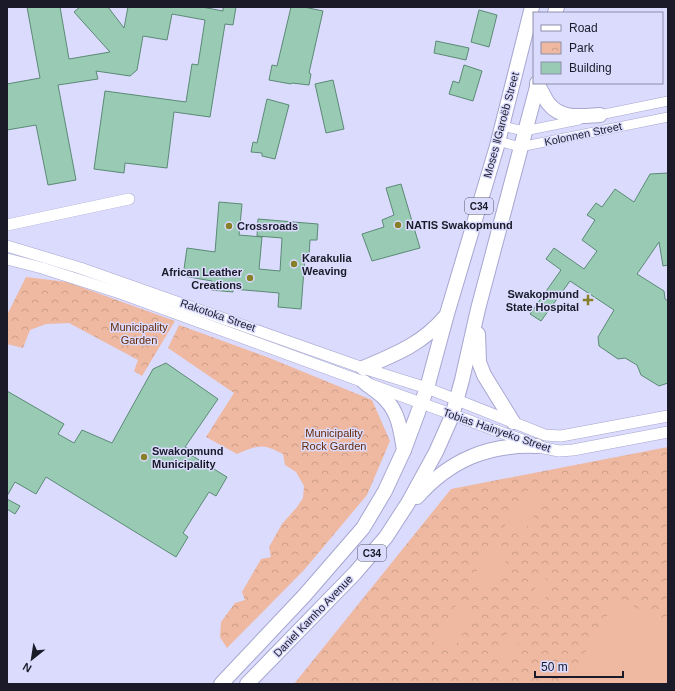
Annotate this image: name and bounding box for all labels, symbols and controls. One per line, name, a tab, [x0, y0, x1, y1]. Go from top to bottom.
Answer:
legend	[533, 12, 663, 84]
text: Road	[569, 21, 598, 35]
text: Park	[569, 41, 595, 55]
text: Building	[569, 61, 612, 75]
street label: Moses ǁGaroëb Street	[481, 71, 521, 179]
street label: Kolonnen Street	[543, 120, 623, 148]
road number: C34	[465, 198, 493, 214]
place label: NATIS Swakopmund	[406, 219, 513, 231]
place label: Crossroads	[237, 220, 298, 232]
marker: NATIS Swakopmund	[393, 220, 403, 230]
marker: Crossroads	[224, 221, 234, 231]
place label: Karakulia Weaving	[302, 252, 352, 277]
marker: Karakulia Weaving	[289, 259, 299, 269]
place label: African Leather Creations	[161, 266, 243, 291]
marker: African Leather Creations	[245, 273, 255, 283]
place label: Swakopmund State Hospital	[506, 288, 579, 313]
marker: Swakopmund State Hospital	[582, 294, 594, 306]
street label: Rakotoka Street	[179, 296, 257, 334]
park label: Municipality Garden	[110, 321, 168, 346]
street label: Tobias Hainyeko Street	[442, 406, 552, 454]
park label: Municipality Rock Garden	[302, 427, 366, 452]
place label: Swakopmund Municipality	[152, 445, 224, 470]
marker: Swakopmund Municipality	[139, 452, 149, 462]
road number: C34	[358, 545, 386, 561]
street label: Daniel Kamho Avenue	[271, 573, 355, 659]
north arrow	[12, 639, 52, 679]
scale bar	[535, 653, 623, 679]
text: N	[21, 660, 33, 675]
text: 50 m	[541, 660, 568, 674]

